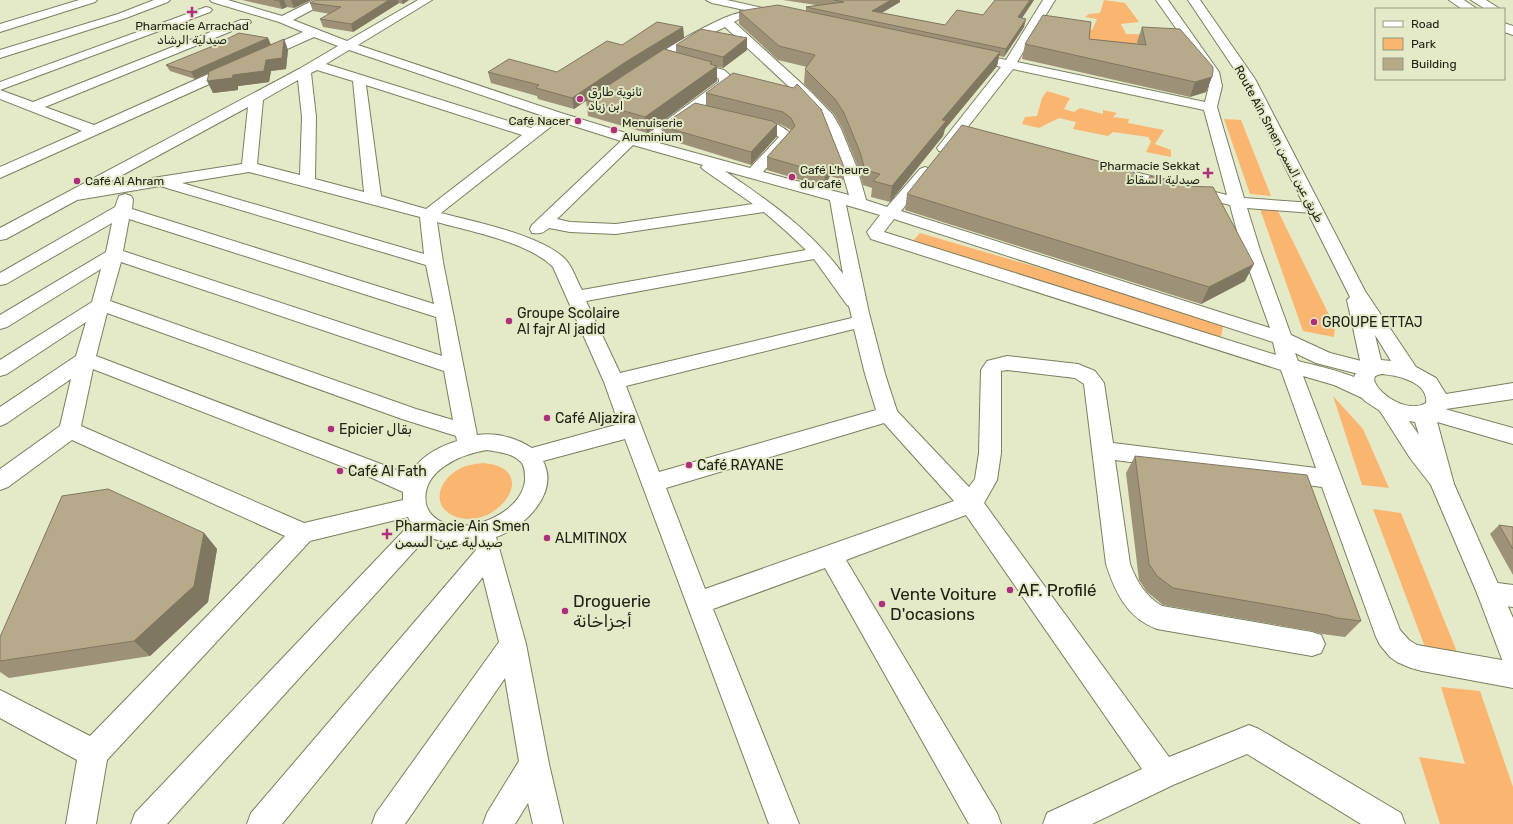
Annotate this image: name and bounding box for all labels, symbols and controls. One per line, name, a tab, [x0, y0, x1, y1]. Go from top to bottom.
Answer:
marker: Pharmacie Arrachad صيدلية الرشاد	[187, 7, 197, 17]
legend	[1375, 8, 1505, 80]
text: Road	[1411, 17, 1439, 31]
place label: Pharmacie Arrachad صيدلية الرشاد	[135, 19, 249, 48]
text: Park	[1411, 37, 1437, 51]
text: Building	[1411, 57, 1457, 71]
street label: Route Aïn Smen طريق عين السمن	[1231, 63, 1326, 225]
place label: ثانوية طارق ابن زياد	[588, 85, 642, 114]
marker: ثانوية طارق ابن زياد	[575, 94, 585, 104]
place label: Café Nacer	[508, 114, 570, 128]
marker: Café Nacer	[573, 116, 583, 126]
place label: Menuiserie Aluminium	[622, 116, 683, 144]
marker: Menuiserie Aluminium	[609, 125, 619, 135]
place label: Pharmacie Sekkat صيدلية السقاط	[1100, 159, 1200, 187]
place label: Café L'heure du café	[800, 163, 870, 191]
marker: Pharmacie Sekkat صيدلية السقاط	[1203, 168, 1213, 178]
marker: Café L'heure du café	[787, 172, 797, 182]
place label: Café Al Ahram	[85, 174, 164, 188]
marker: Café Al Ahram	[72, 176, 82, 186]
place label: Groupe Scolaire Al fajr Al jadid	[517, 305, 620, 338]
place label: GROUPE ETTAJ	[1322, 314, 1423, 331]
marker: Groupe Scolaire Al fajr Al jadid	[504, 316, 514, 326]
marker: GROUPE ETTAJ	[1309, 317, 1319, 327]
place label: Café Aljazira	[555, 410, 636, 427]
marker: Café Aljazira	[542, 413, 552, 423]
place label: Epicier بقال	[339, 421, 412, 438]
marker: Epicier بقال	[326, 424, 336, 434]
place label: Café RAYANE	[697, 457, 784, 474]
marker: Café RAYANE	[684, 460, 694, 470]
place label: Café Al Fath	[348, 463, 427, 480]
marker: Café Al Fath	[335, 466, 345, 476]
place label: Pharmacie Ain Smen صيدلية عين السمن	[395, 518, 530, 551]
marker: Pharmacie Ain Smen صيدلية عين السمن	[382, 529, 392, 539]
place label: ALMITINOX	[555, 530, 627, 547]
marker: ALMITINOX	[542, 533, 552, 543]
place label: AF. Profilé	[1018, 580, 1097, 600]
place label: Vente Voiture D'ocasions	[890, 584, 997, 624]
marker: AF. Profilé	[1005, 585, 1015, 595]
place label: Droguerie أجزاخانة	[573, 591, 651, 631]
marker: Vente Voiture D'ocasions	[877, 599, 887, 609]
marker: Droguerie أجزاخانة	[560, 606, 570, 616]

